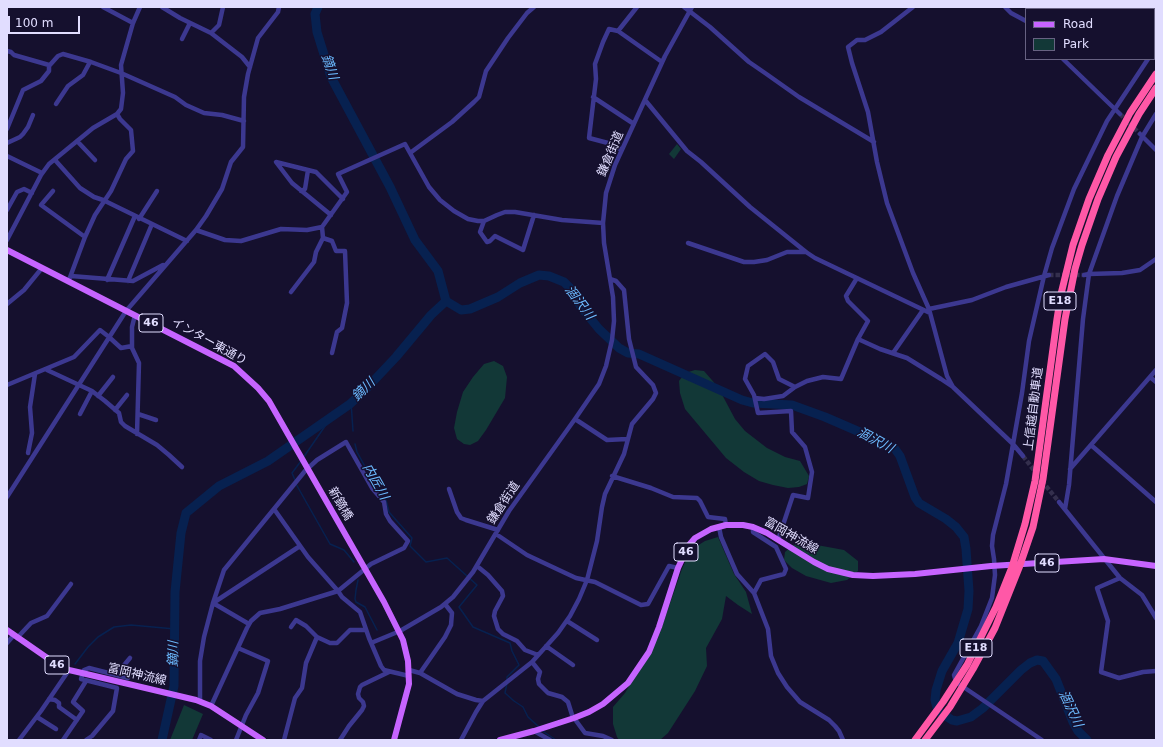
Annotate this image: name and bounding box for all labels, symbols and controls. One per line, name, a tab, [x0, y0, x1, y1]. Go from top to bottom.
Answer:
scale bar	[10, 8, 82, 34]
legend	[1025, 8, 1155, 60]
text: 100 m	[15, 16, 53, 30]
text: Road	[1063, 17, 1093, 31]
text: Park	[1063, 37, 1089, 51]
water label: 鏑川	[317, 52, 341, 82]
street label: 鎌倉街道	[595, 129, 627, 179]
water label: 涸沢川	[561, 283, 597, 323]
road number: E18	[1044, 292, 1076, 310]
road number: 46	[139, 314, 163, 332]
street label: インター東通り	[169, 315, 249, 369]
street label: 上信越自動車道	[1022, 366, 1046, 452]
water label: 鏑川	[349, 375, 379, 405]
water label: 涸沢川	[854, 425, 896, 457]
water label: 内匠川	[359, 461, 391, 503]
street label: 鎌倉街道	[485, 479, 523, 527]
street label: 新鏑橋	[325, 485, 355, 523]
street label: 富岡神流線	[761, 515, 821, 557]
road number: 46	[674, 543, 698, 561]
road number: 46	[1035, 554, 1059, 572]
road number: E18	[960, 639, 992, 657]
water label: 鏑川	[166, 641, 182, 667]
road number: 46	[45, 656, 69, 674]
street label: 富岡神流線	[106, 661, 168, 689]
water label: 涸沢川	[1055, 688, 1085, 730]

